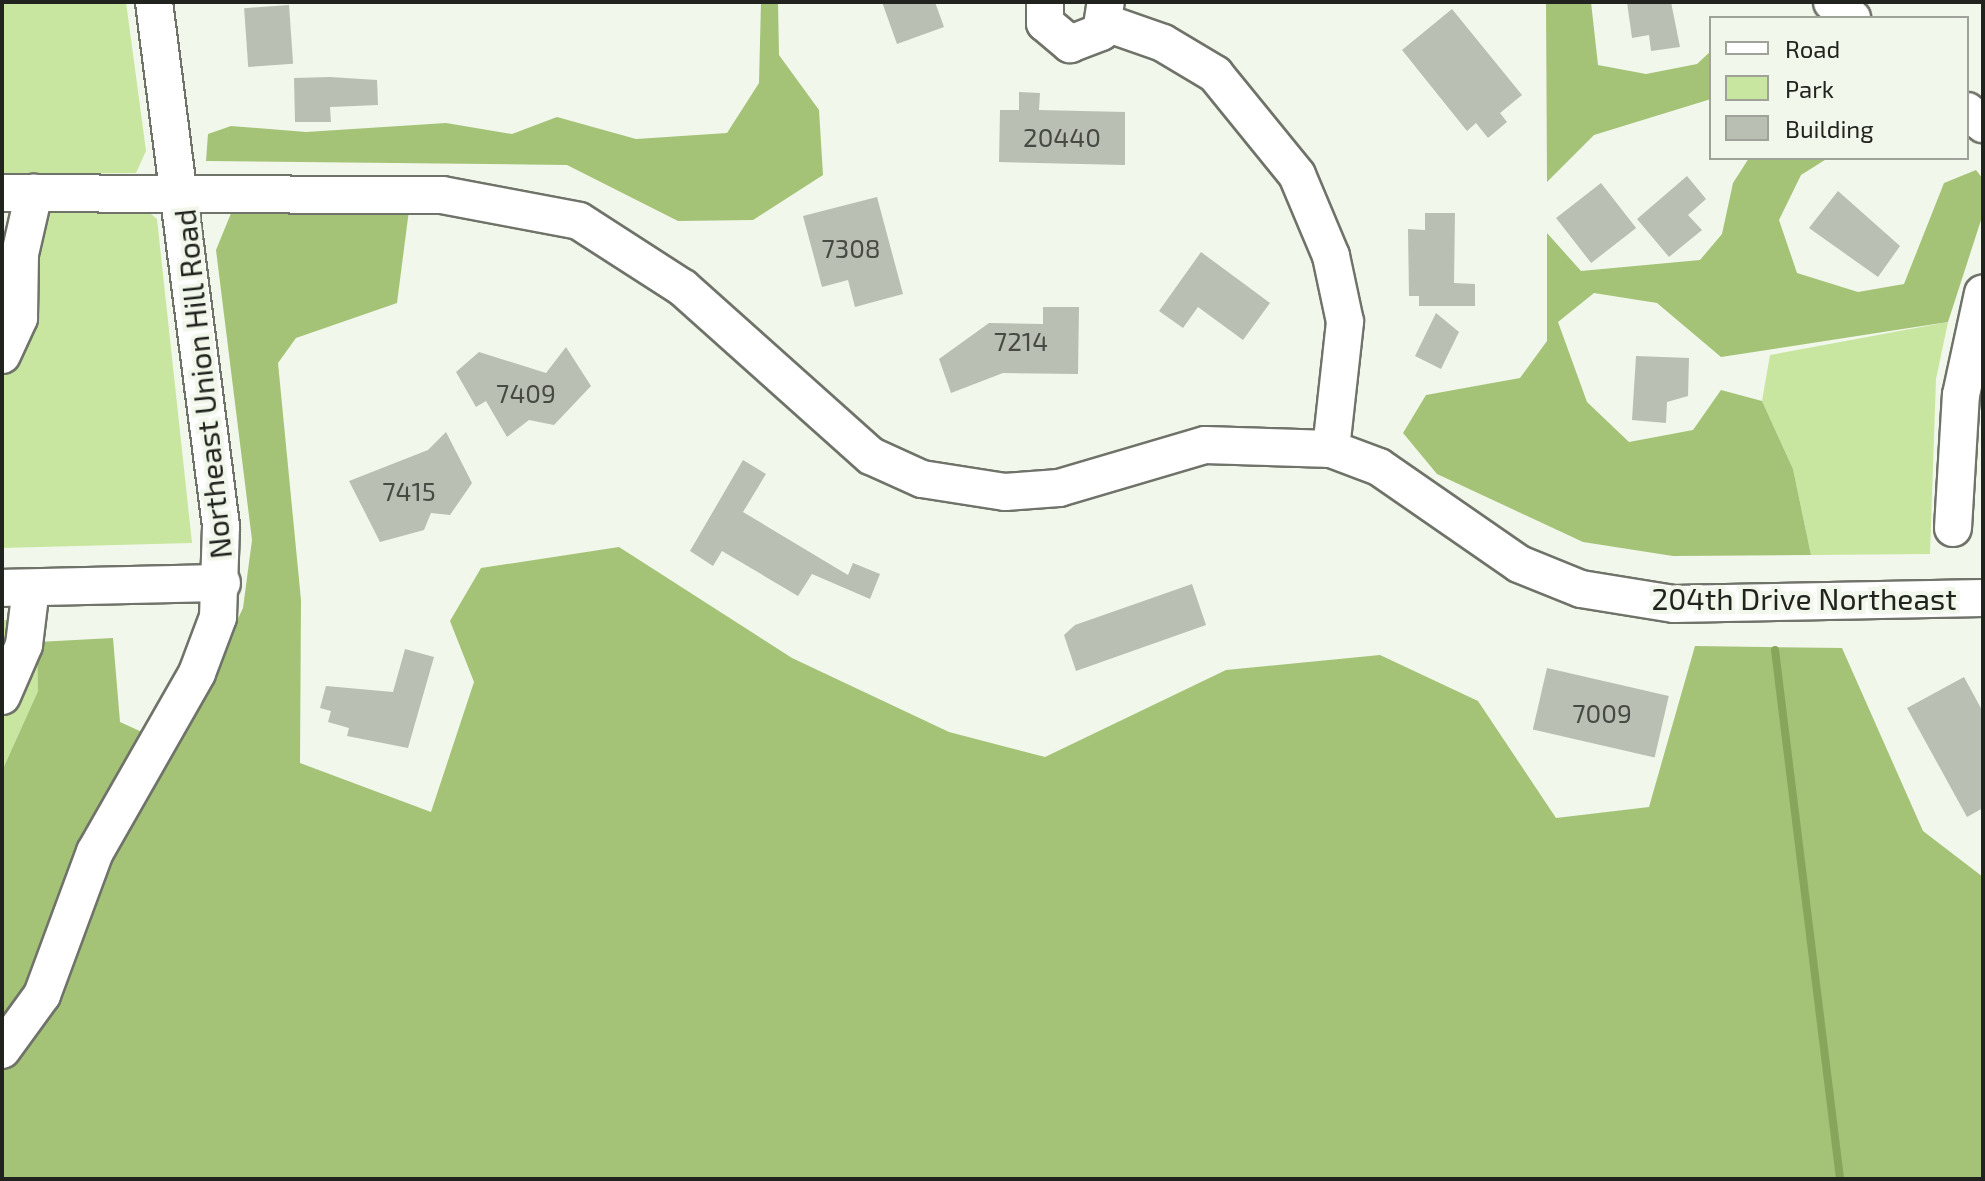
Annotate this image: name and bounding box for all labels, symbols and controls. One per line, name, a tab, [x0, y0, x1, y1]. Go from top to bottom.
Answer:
legend	[1709, 16, 1969, 160]
text: Road	[1785, 34, 1840, 63]
text: Park	[1785, 74, 1834, 103]
text: Building	[1785, 114, 1874, 143]
house number: 20440	[1023, 121, 1101, 153]
street label: Northeast Union Hill Road	[166, 207, 238, 561]
house number: 7308	[821, 232, 881, 264]
house number: 7214	[994, 325, 1048, 357]
house number: 7409	[496, 377, 556, 409]
house number: 7415	[382, 475, 436, 507]
street label: 204th Drive Northeast	[1651, 580, 1957, 616]
house number: 7009	[1572, 697, 1632, 729]

